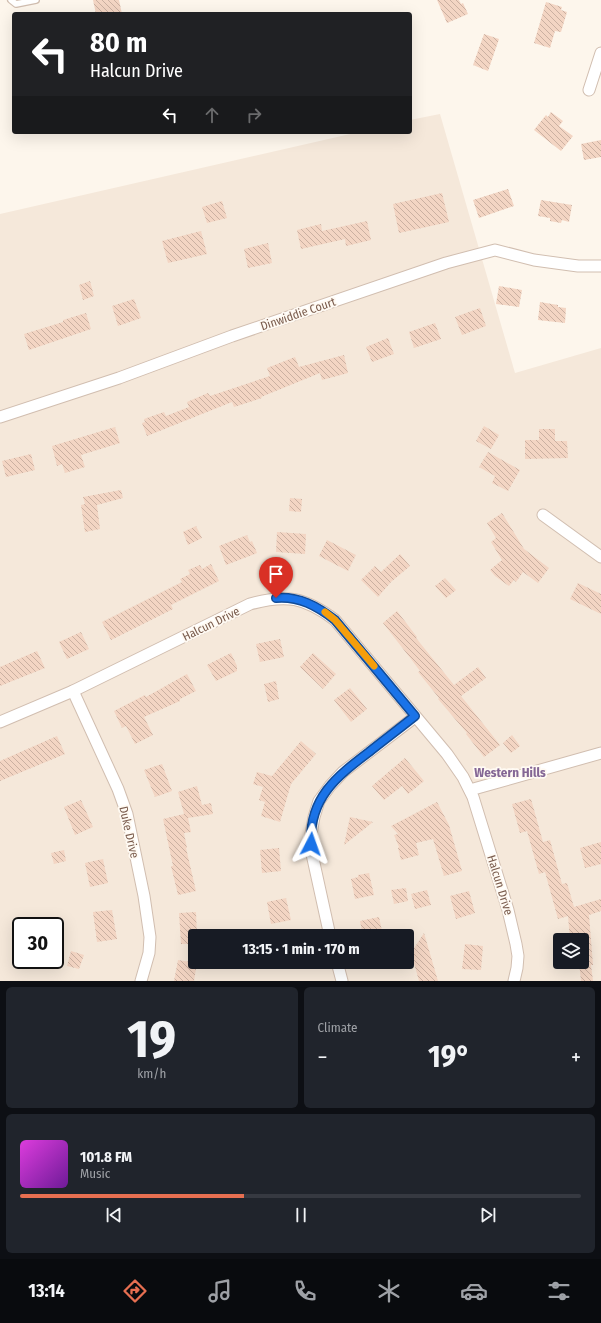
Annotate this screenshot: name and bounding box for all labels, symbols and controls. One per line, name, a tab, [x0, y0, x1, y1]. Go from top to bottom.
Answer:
text: 80 m	[90, 26, 147, 59]
icon: left	[24, 28, 76, 80]
text: Halcun Drive	[90, 60, 183, 82]
icon: left	[159, 104, 181, 126]
icon: ahead	[201, 104, 223, 126]
icon: right	[243, 104, 265, 126]
street label: Dinwiddie Court	[259, 295, 337, 333]
pin	[259, 557, 293, 598]
icon: arrive	[265, 563, 287, 585]
street label: Halcun Drive	[180, 604, 242, 644]
district label: Western Hills	[474, 765, 546, 780]
street label: Duke Drive	[116, 805, 142, 859]
position arrow	[290, 823, 332, 865]
street label: Halcun Drive	[484, 853, 516, 917]
speed limit sign: 30	[12, 917, 64, 969]
map controls	[553, 933, 589, 969]
button: layers	[553, 933, 589, 969]
text: 13:15 · 1 min · 170 m	[242, 940, 360, 958]
text: 19	[127, 1008, 176, 1071]
text: Climate	[318, 1020, 358, 1035]
text: 19°	[428, 1039, 470, 1075]
text: −	[318, 1044, 327, 1071]
text: +	[571, 1044, 581, 1071]
text: km/h	[137, 1066, 166, 1081]
text: 101.8 FM	[80, 1148, 132, 1166]
text: Music	[80, 1166, 110, 1181]
icon: previous	[103, 1204, 125, 1226]
icon: pause	[290, 1204, 312, 1226]
icon: next	[477, 1204, 499, 1226]
icon: directions	[121, 1277, 149, 1305]
icon: music	[206, 1277, 234, 1305]
icon: phone	[291, 1277, 319, 1305]
icon: climate	[375, 1277, 403, 1305]
icon: car	[460, 1277, 488, 1305]
icon: filters	[545, 1277, 573, 1305]
text: 13:14	[28, 1280, 65, 1302]

